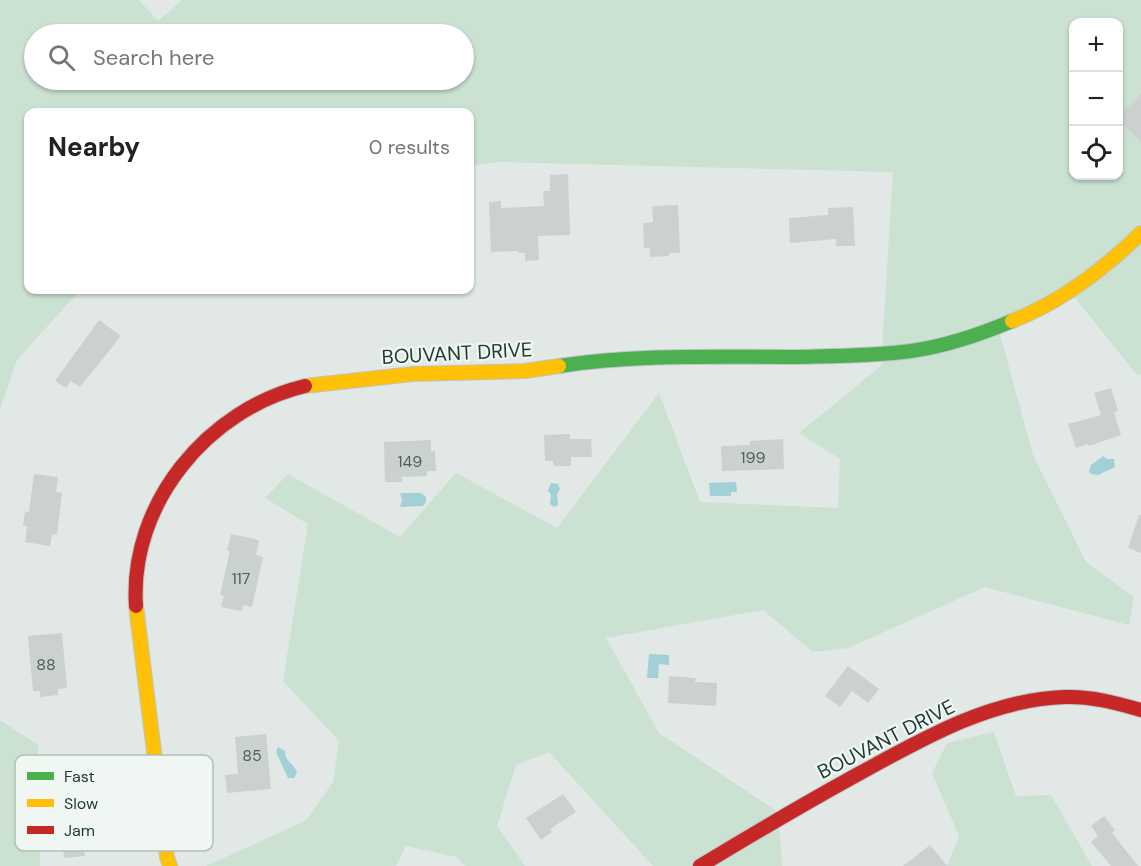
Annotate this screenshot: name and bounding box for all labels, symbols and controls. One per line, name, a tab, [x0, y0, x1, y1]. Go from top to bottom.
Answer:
map controls	[1069, 18, 1123, 180]
button: +	[1069, 18, 1123, 72]
search box	[24, 24, 474, 90]
icon: search	[45, 41, 78, 74]
text: Search here	[93, 43, 214, 72]
button: −	[1069, 72, 1123, 126]
button: locate	[1069, 126, 1123, 180]
text: Nearby	[48, 130, 140, 164]
text: 0 results	[369, 134, 450, 160]
street label: BOUVANT DRIVE	[381, 336, 533, 370]
house number: 199	[740, 447, 766, 468]
house number: 149	[398, 451, 422, 472]
house number: 117	[232, 568, 250, 589]
house number: 88	[36, 654, 56, 675]
street label: BOUVANT DRIVE	[813, 693, 959, 785]
house number: 85	[242, 745, 262, 766]
legend	[15, 755, 213, 851]
text: Fast	[64, 766, 95, 787]
text: Slow	[64, 793, 98, 814]
text: Jam	[64, 820, 95, 841]

